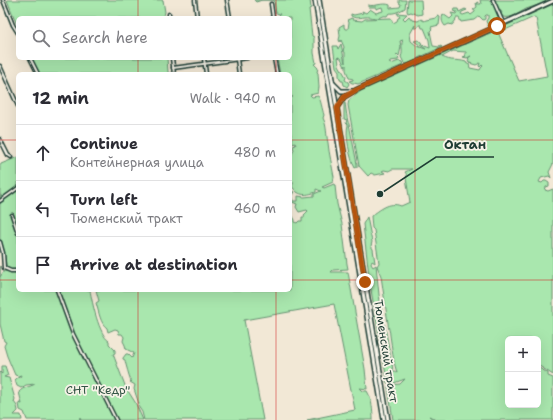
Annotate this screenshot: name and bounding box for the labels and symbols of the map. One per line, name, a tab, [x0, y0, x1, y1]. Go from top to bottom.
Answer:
route start	[488, 17, 506, 35]
callout: Октан	[436, 132, 494, 157]
text: Октан	[444, 136, 486, 153]
route end	[356, 273, 374, 291]
street label: Тюменский тракт	[370, 298, 402, 405]
park label: СНТ "Кедр"	[66, 382, 130, 398]

